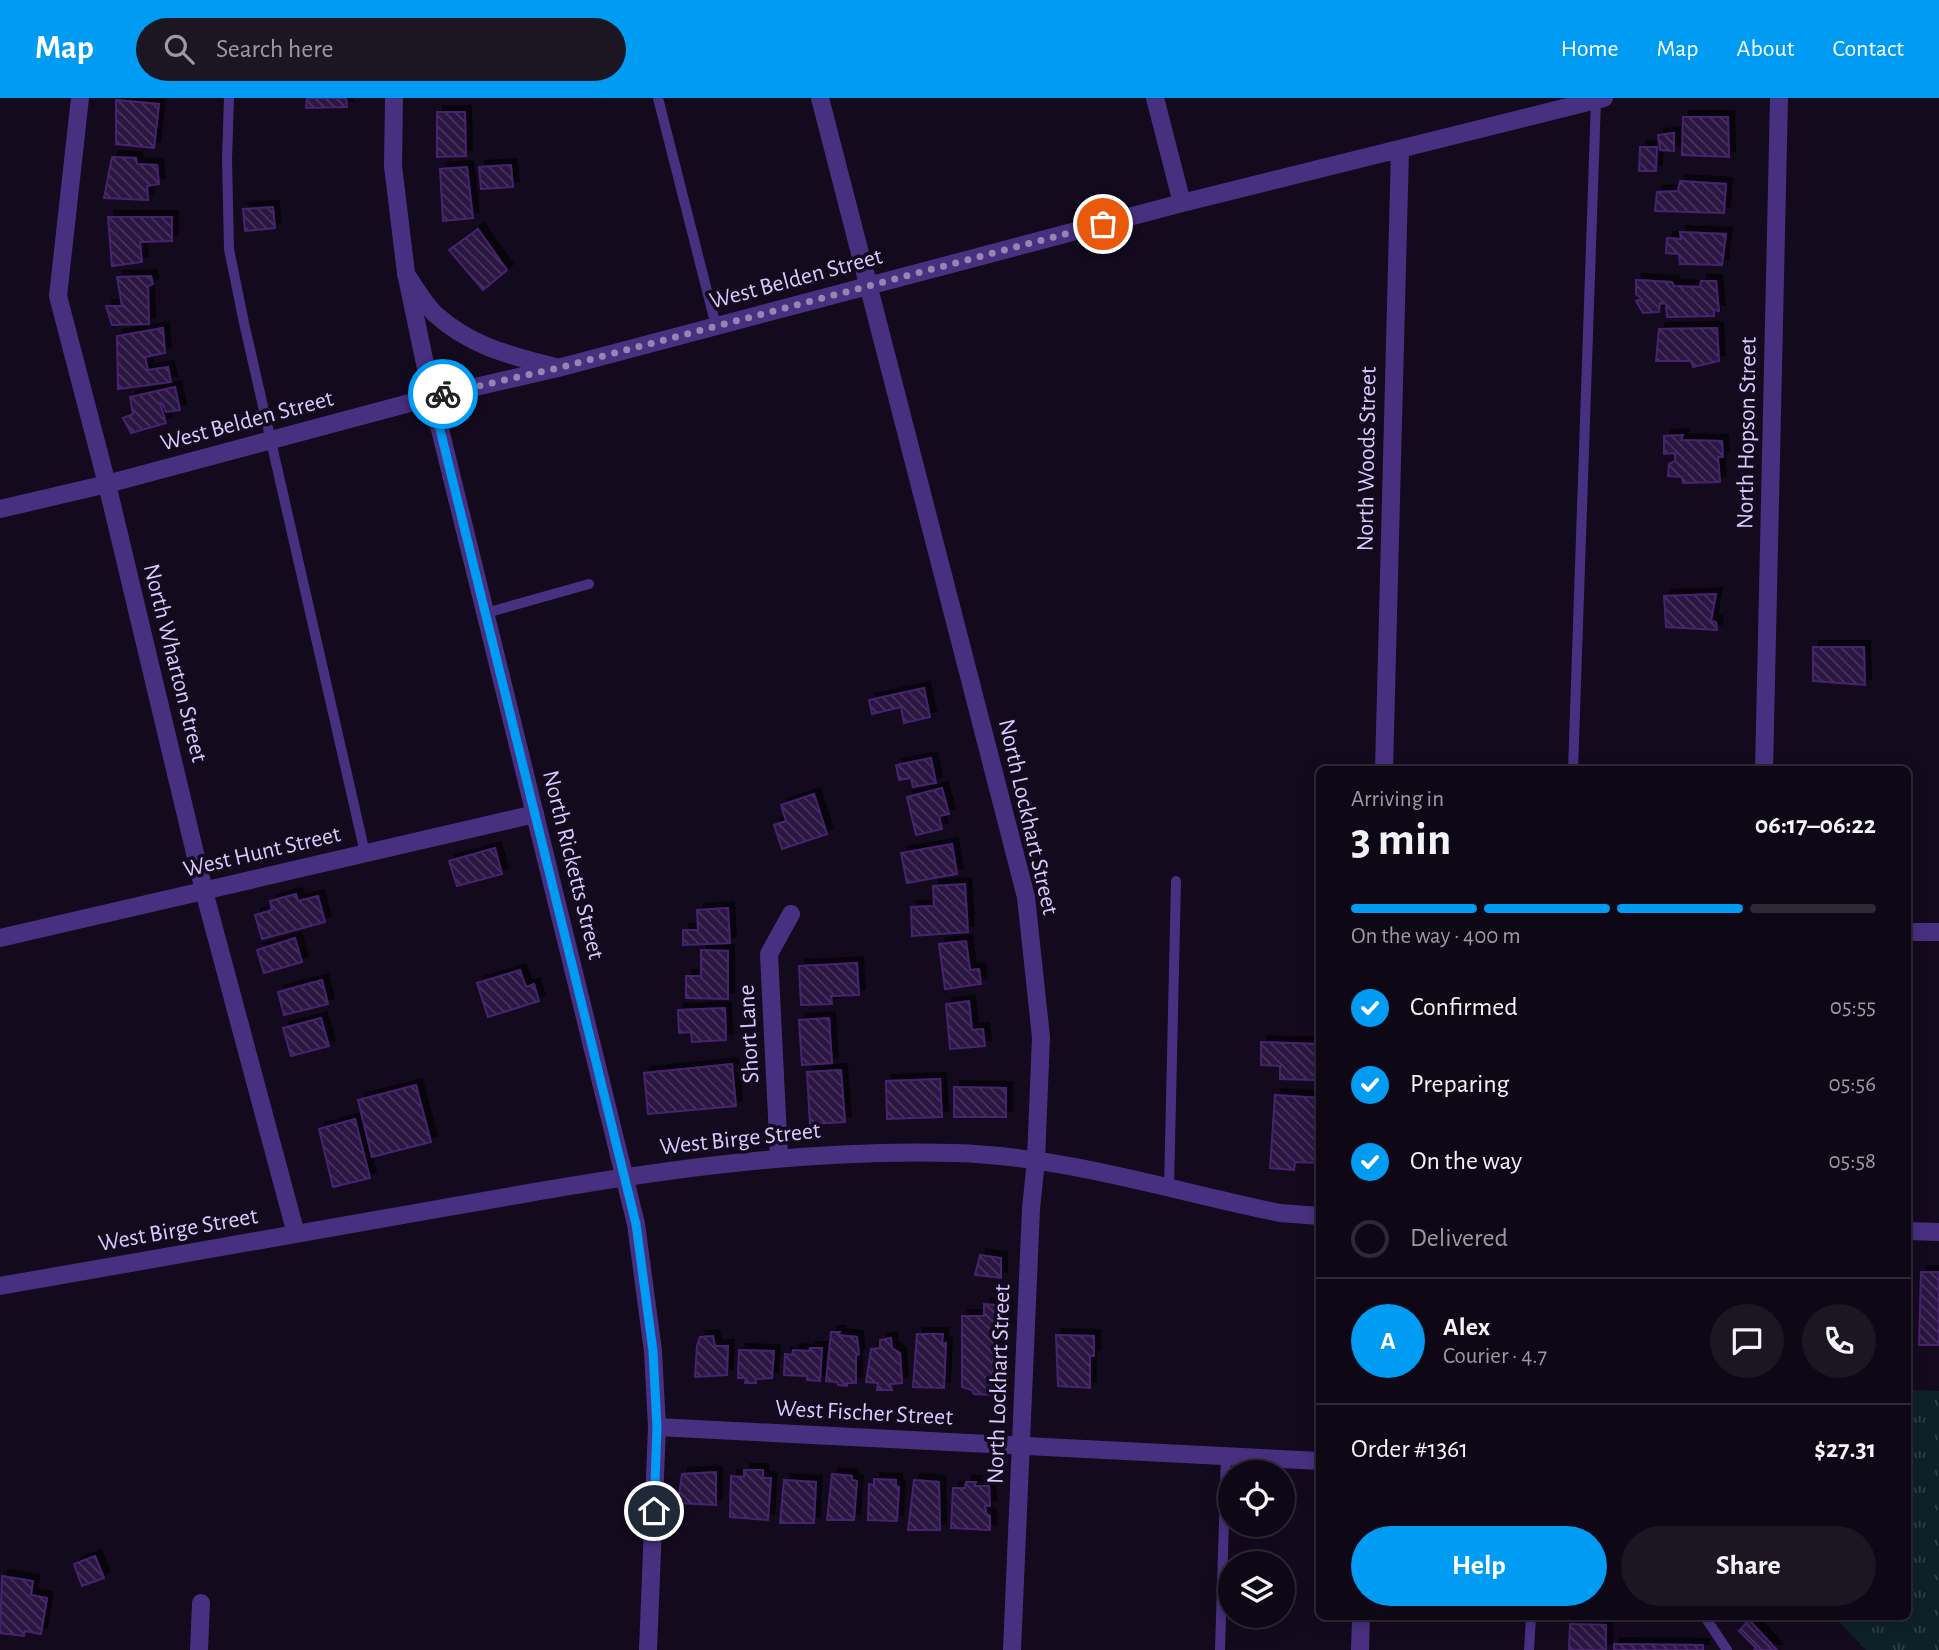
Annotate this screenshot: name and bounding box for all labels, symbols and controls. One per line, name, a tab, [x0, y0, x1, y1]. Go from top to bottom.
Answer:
search box	[136, 18, 626, 81]
icon: search	[160, 30, 198, 68]
text: Map	[35, 32, 94, 65]
text: Search here	[216, 36, 334, 62]
text: Home	[1561, 37, 1619, 61]
text: Map	[1657, 37, 1699, 61]
text: About	[1737, 37, 1794, 61]
text: Contact	[1832, 37, 1904, 61]
pin	[1073, 194, 1133, 254]
icon: bag	[1084, 205, 1122, 243]
street label: West Belden Street	[707, 244, 885, 314]
street label: North Hopson Street	[1733, 336, 1761, 529]
courier	[408, 359, 478, 429]
street label: North Woods Street	[1353, 366, 1381, 552]
icon: bike	[424, 375, 462, 413]
street label: West Belden Street	[158, 386, 336, 456]
street label: North Wharton Street	[139, 561, 211, 765]
street label: North Lockhart Street	[994, 717, 1062, 918]
street label: North Ricketts Street	[538, 768, 608, 962]
text: Arriving in	[1351, 788, 1444, 811]
text: 06:17–06:22	[1755, 812, 1876, 838]
text: 3 min	[1351, 817, 1451, 863]
street label: West Hunt Street	[181, 822, 343, 882]
text: On the way · 400 m	[1351, 925, 1521, 948]
street label: Short Lane	[734, 984, 764, 1084]
icon: check	[1351, 989, 1389, 1027]
text: Confirmed	[1410, 994, 1518, 1020]
text: 05:55	[1830, 996, 1876, 1019]
icon: check	[1351, 1066, 1389, 1104]
text: Preparing	[1410, 1071, 1509, 1097]
text: 05:56	[1829, 1073, 1876, 1096]
street label: West Birge Street	[658, 1119, 822, 1159]
icon: check	[1351, 1143, 1389, 1181]
text: On the way	[1410, 1148, 1522, 1174]
text: 05:58	[1828, 1150, 1876, 1173]
street label: West Birge Street	[96, 1204, 260, 1256]
text: Delivered	[1410, 1225, 1508, 1251]
street label: North Lockhart Street	[984, 1283, 1014, 1484]
button: chat	[1710, 1304, 1784, 1378]
button: phone	[1802, 1304, 1876, 1378]
text: Alex	[1443, 1314, 1490, 1340]
text: A	[1380, 1328, 1396, 1354]
text: Courier · 4.7	[1443, 1345, 1547, 1368]
street label: West Fischer Street	[774, 1396, 954, 1430]
text: Order #1361	[1351, 1436, 1468, 1462]
text: $27.31	[1814, 1436, 1876, 1462]
map controls	[1218, 1460, 1295, 1628]
button: locate	[1218, 1460, 1295, 1537]
pin	[624, 1481, 684, 1541]
icon: home	[635, 1492, 673, 1530]
button: Help	[1351, 1526, 1607, 1606]
button: Share	[1621, 1526, 1876, 1606]
button: layers	[1218, 1551, 1295, 1628]

